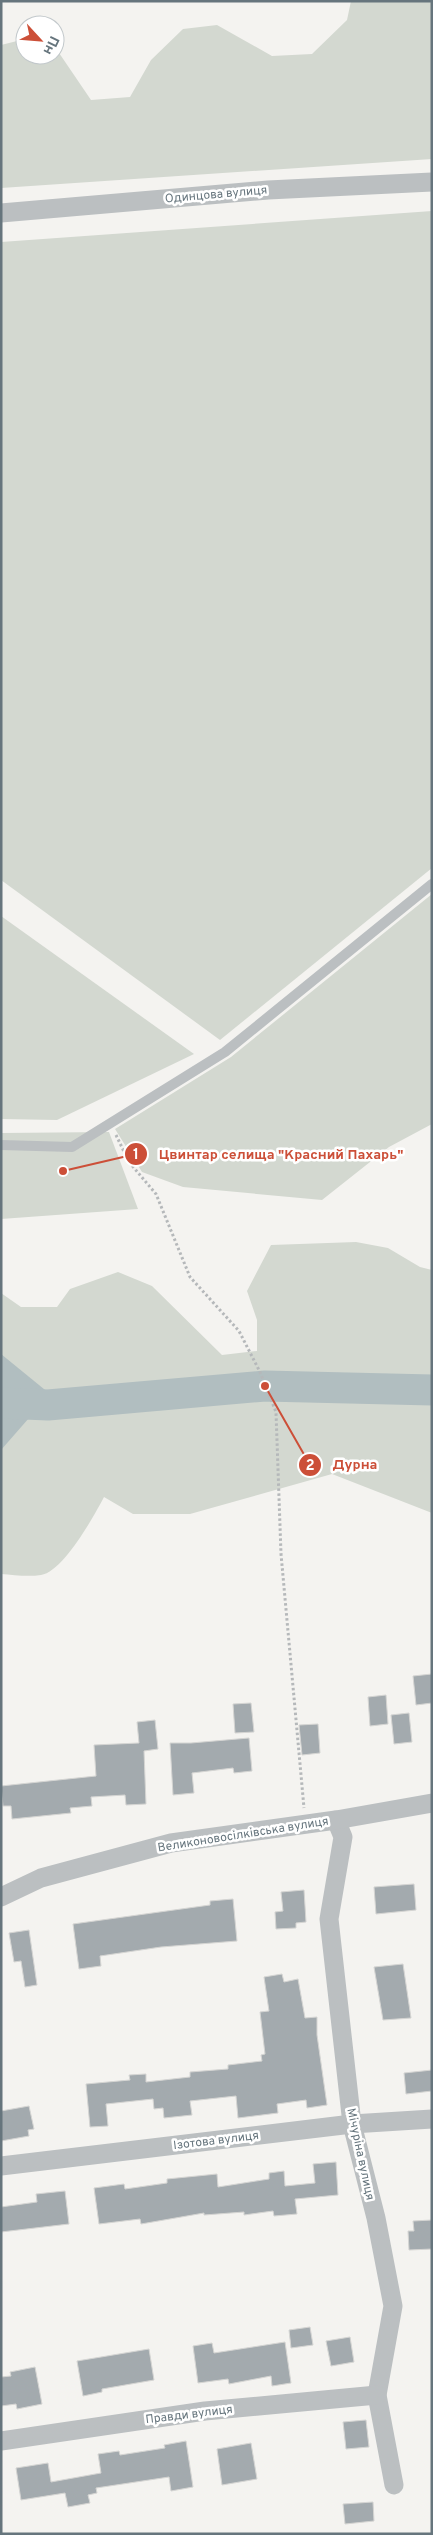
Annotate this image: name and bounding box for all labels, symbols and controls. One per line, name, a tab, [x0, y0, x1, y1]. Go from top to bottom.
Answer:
north arrow	[15, 15, 65, 65]
text: Пн	[39, 33, 62, 57]
street label: Одинцова вулиця	[164, 183, 268, 207]
callout: Цвинтар селища "Красний Пахарь"	[123, 1139, 413, 1168]
text: 1	[133, 1146, 139, 1165]
text: Цвинтар селища "Красний Пахарь"	[159, 1147, 403, 1164]
callout: Дурна	[297, 1450, 387, 1479]
text: 2	[305, 1457, 315, 1476]
text: Дурна	[333, 1457, 377, 1474]
street label: Великоновосілківська вулиця	[157, 1814, 330, 1856]
street label: Мічуріна вулиця	[342, 2107, 378, 2202]
street label: Ізотова вулиця	[172, 2128, 260, 2154]
street label: Правди вулиця	[145, 2402, 234, 2428]

